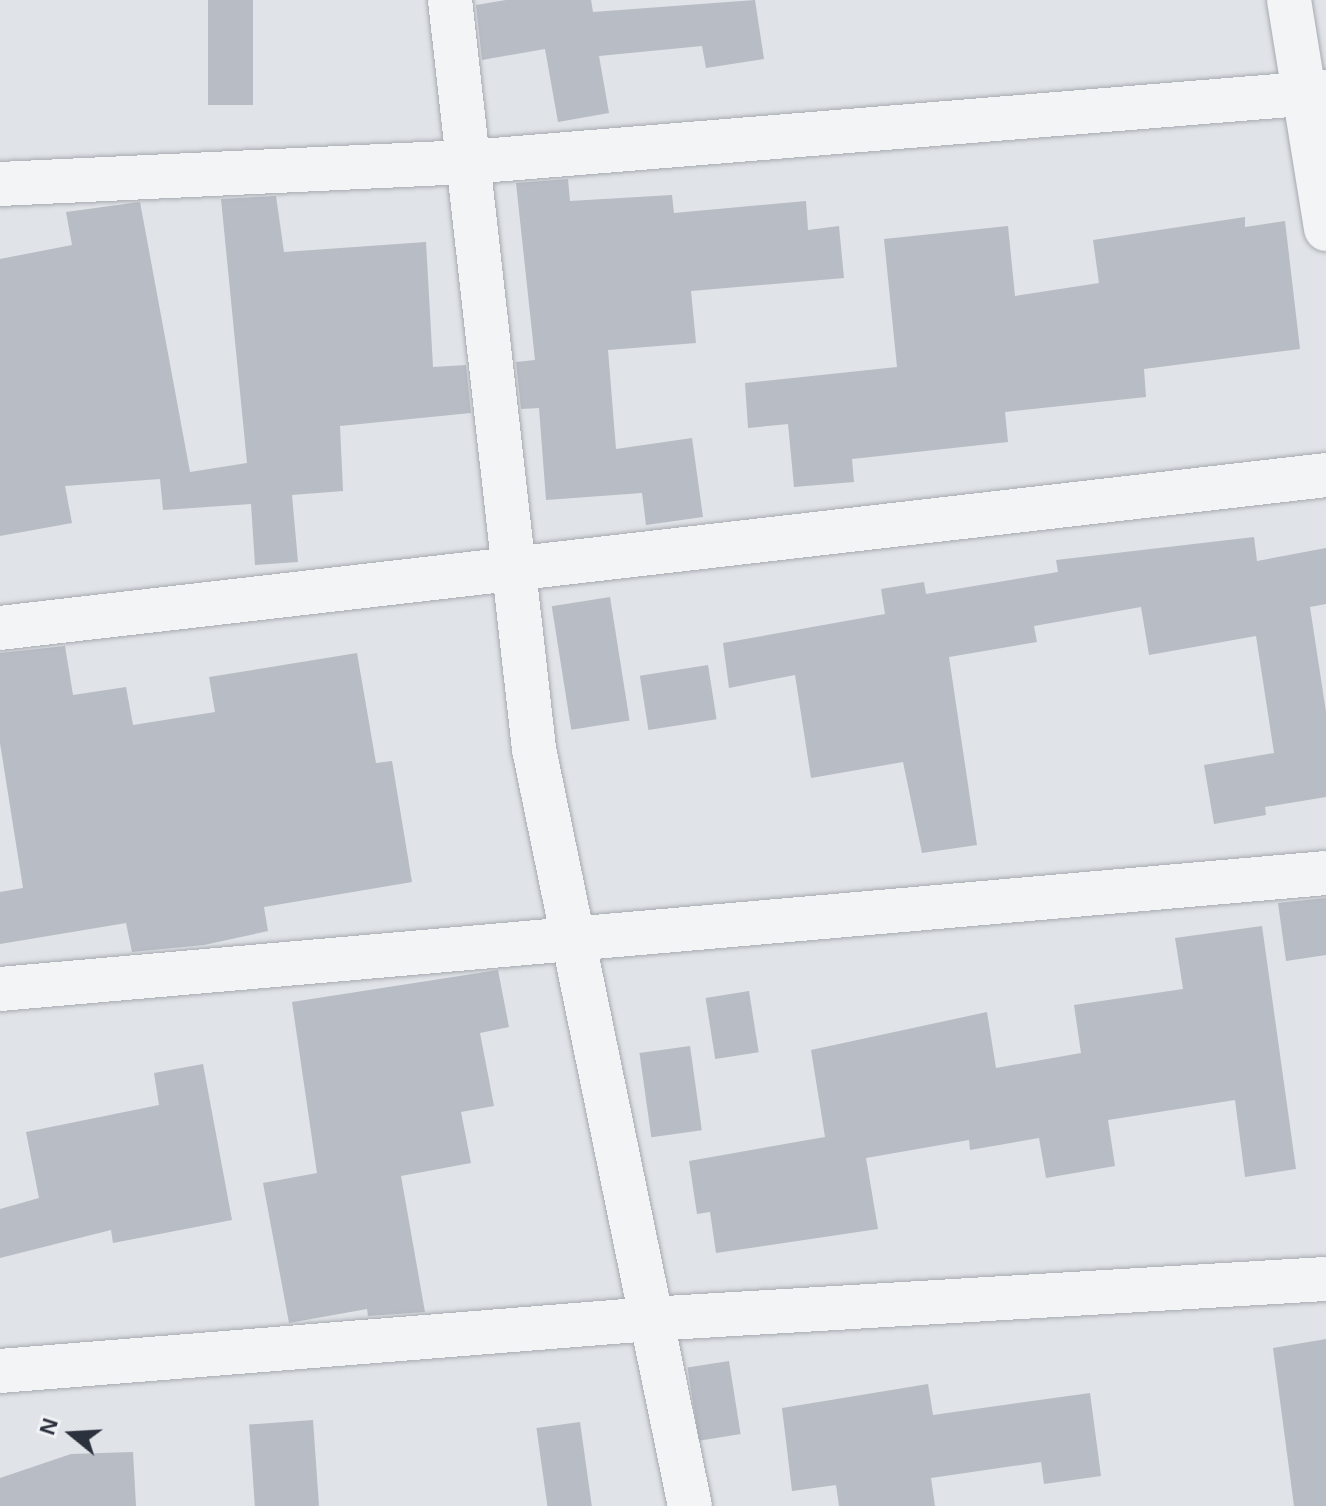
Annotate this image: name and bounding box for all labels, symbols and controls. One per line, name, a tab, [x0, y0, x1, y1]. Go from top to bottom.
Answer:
north arrow	[32, 1394, 112, 1474]
text: N	[34, 1415, 63, 1438]

